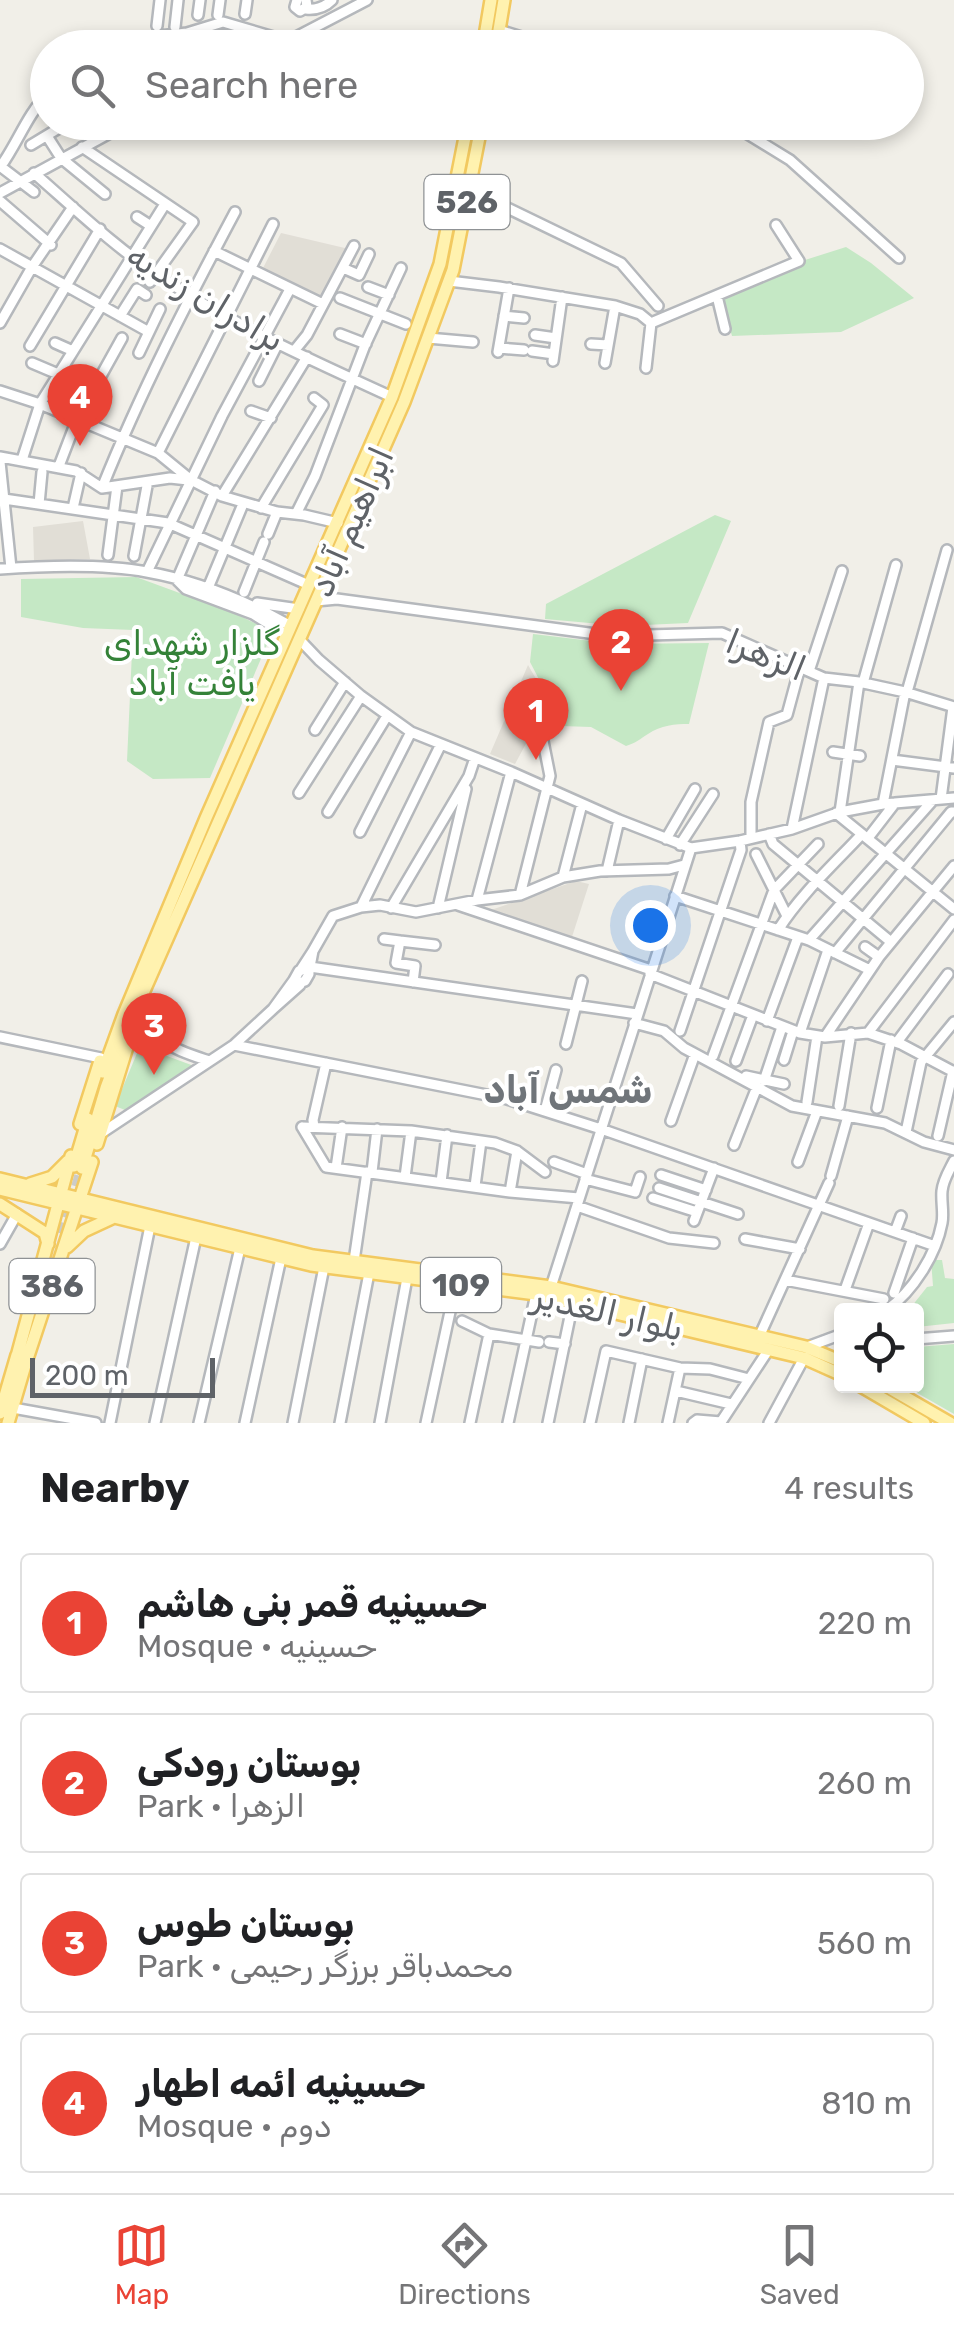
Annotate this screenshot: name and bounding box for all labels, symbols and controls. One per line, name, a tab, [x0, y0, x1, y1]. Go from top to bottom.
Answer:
search box	[30, 30, 924, 140]
icon: search	[65, 58, 120, 113]
text: Search here	[145, 62, 358, 108]
road number: 526	[424, 175, 510, 229]
street label: برادران زندیه	[119, 233, 293, 361]
pin: 4	[48, 364, 112, 446]
street label: ابراهیم آباد	[299, 441, 404, 604]
pin: 2	[588, 608, 654, 691]
street label: الزهرا	[720, 620, 812, 690]
park label: گلزار شهدای یافت آباد	[104, 622, 280, 704]
pin: 1	[504, 678, 568, 760]
your location	[625, 900, 676, 951]
pin: 3	[122, 992, 186, 1075]
district label: شمس آباد	[484, 1067, 653, 1113]
road number: 109	[421, 1258, 501, 1312]
road number: 386	[10, 1259, 94, 1313]
street label: بلوار الغدیر	[527, 1274, 687, 1350]
map controls	[834, 1303, 924, 1393]
button: locate	[834, 1303, 924, 1393]
scale bar	[30, 1353, 215, 1398]
text: 200 m	[45, 1359, 129, 1392]
text: Nearby	[40, 1463, 190, 1513]
text: 4 results	[784, 1469, 914, 1507]
text: حسینیه قمر بنی هاشم	[137, 1581, 488, 1627]
text: 1	[67, 1604, 82, 1642]
text: 220 m	[818, 1604, 912, 1642]
text: Mosque · حسینیه	[137, 1627, 378, 1665]
text: بوستان رودکی	[137, 1741, 361, 1787]
text: 2	[64, 1764, 85, 1802]
text: 260 m	[817, 1764, 912, 1802]
text: Park · الزهرا	[137, 1787, 305, 1825]
text: بوستان طوس	[137, 1901, 355, 1947]
text: 3	[64, 1924, 85, 1962]
text: 560 m	[817, 1924, 912, 1962]
text: Park · محمدباقر برزگر رحیمی	[137, 1947, 513, 1985]
text: حسینیه ائمه اطهار	[137, 2061, 426, 2107]
text: 4	[64, 2084, 85, 2122]
text: 810 m	[821, 2084, 912, 2122]
text: Mosque · دوم	[137, 2107, 332, 2145]
tab: Map	[114, 2218, 169, 2311]
tab: Directions	[398, 2218, 531, 2311]
tab: Saved	[760, 2218, 840, 2311]

